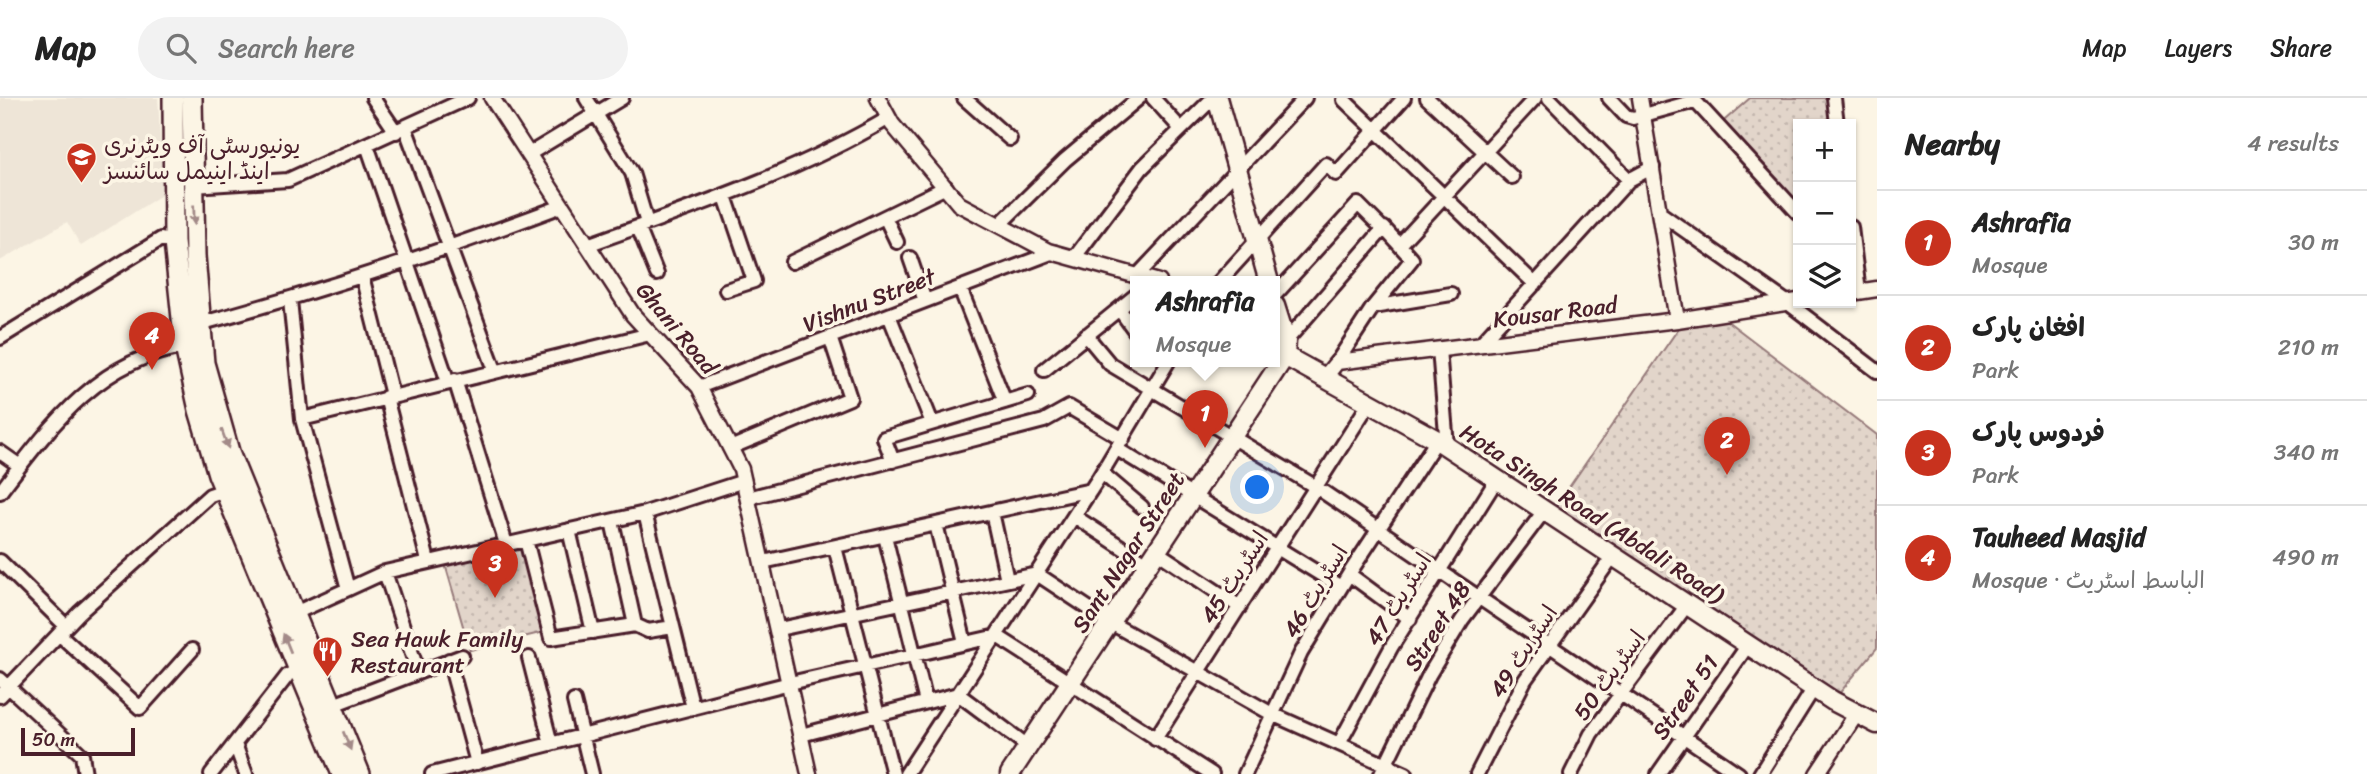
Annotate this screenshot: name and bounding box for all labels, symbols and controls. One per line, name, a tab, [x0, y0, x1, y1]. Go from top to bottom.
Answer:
search box	[138, 17, 628, 80]
text: Map	[35, 19, 96, 77]
text: Search here	[218, 25, 355, 71]
text: Map	[2082, 27, 2127, 69]
text: Layers	[2165, 27, 2232, 69]
text: Share	[2270, 27, 2332, 69]
icon: search	[162, 29, 200, 67]
text: Nearby	[1905, 117, 2000, 171]
map controls	[1793, 119, 1856, 308]
button: +	[1793, 119, 1856, 182]
text: 4 results	[2247, 123, 2339, 164]
place label: یونیورسٹی آف ویٹرنری اینڈ اینیمل سائنسز	[102, 125, 300, 192]
school or university icon: یونیورسٹی آف ویٹرنری اینڈ اینیمل سائنسز	[64, 141, 98, 185]
button: −	[1793, 182, 1856, 245]
text: Ashrafia	[1972, 199, 2071, 245]
one-way arrow	[188, 204, 199, 226]
text: 1	[1923, 222, 1933, 263]
text: 30 m	[2288, 222, 2339, 263]
button: layers	[1793, 245, 1856, 308]
text: Mosque	[1972, 245, 2048, 286]
street label: Vishnu Street	[797, 256, 943, 345]
street label: Ghani Road	[625, 272, 729, 386]
popup	[1130, 276, 1280, 367]
text: Ashrafia	[1156, 278, 1254, 324]
street label: Kousar Road	[1491, 284, 1621, 340]
text: افغان پارک	[1972, 304, 2085, 350]
pin: 4	[129, 312, 175, 370]
text: Mosque	[1156, 324, 1231, 365]
text: 2	[1921, 327, 1935, 368]
text: 210 m	[2278, 327, 2339, 368]
text: Park	[1972, 350, 2019, 391]
pin: 1	[1182, 390, 1228, 448]
text: فردوس پارک	[1972, 409, 2105, 455]
street label: Hota Singh Road (Abdali Road)	[1451, 412, 1734, 616]
pin: 2	[1704, 417, 1750, 475]
one-way arrow	[220, 429, 231, 450]
text: 3	[1922, 432, 1934, 473]
text: 340 m	[2274, 432, 2339, 473]
text: Park	[1972, 455, 2019, 496]
street label: Sant Nagar Street	[1061, 463, 1196, 642]
your location	[1240, 470, 1274, 504]
text: Tauheed Masjid	[1972, 514, 2145, 560]
street label: اسٹریٹ 45	[1189, 522, 1280, 632]
street label: اسٹریٹ 46	[1271, 536, 1360, 646]
text: 4	[1921, 537, 1935, 578]
text: 490 m	[2272, 537, 2339, 578]
pin: 3	[472, 540, 518, 598]
street label: اسٹریٹ 47	[1354, 544, 1443, 654]
text: Mosque · الباسط اسٹریٹ	[1972, 560, 2205, 601]
street label: Street 48	[1393, 573, 1482, 680]
street label: اسٹریٹ 49	[1478, 596, 1569, 706]
place label: Sea Hawk Family Restaurant	[351, 619, 523, 686]
street label: اسٹریٹ 50	[1562, 621, 1657, 730]
one-way arrow	[282, 632, 293, 653]
restaurant icon: Sea Hawk Family Restaurant	[311, 635, 345, 679]
street label: Street 51	[1641, 646, 1730, 749]
text: 50 m	[32, 723, 75, 756]
scale bar	[21, 725, 135, 757]
one-way arrow	[341, 731, 352, 752]

